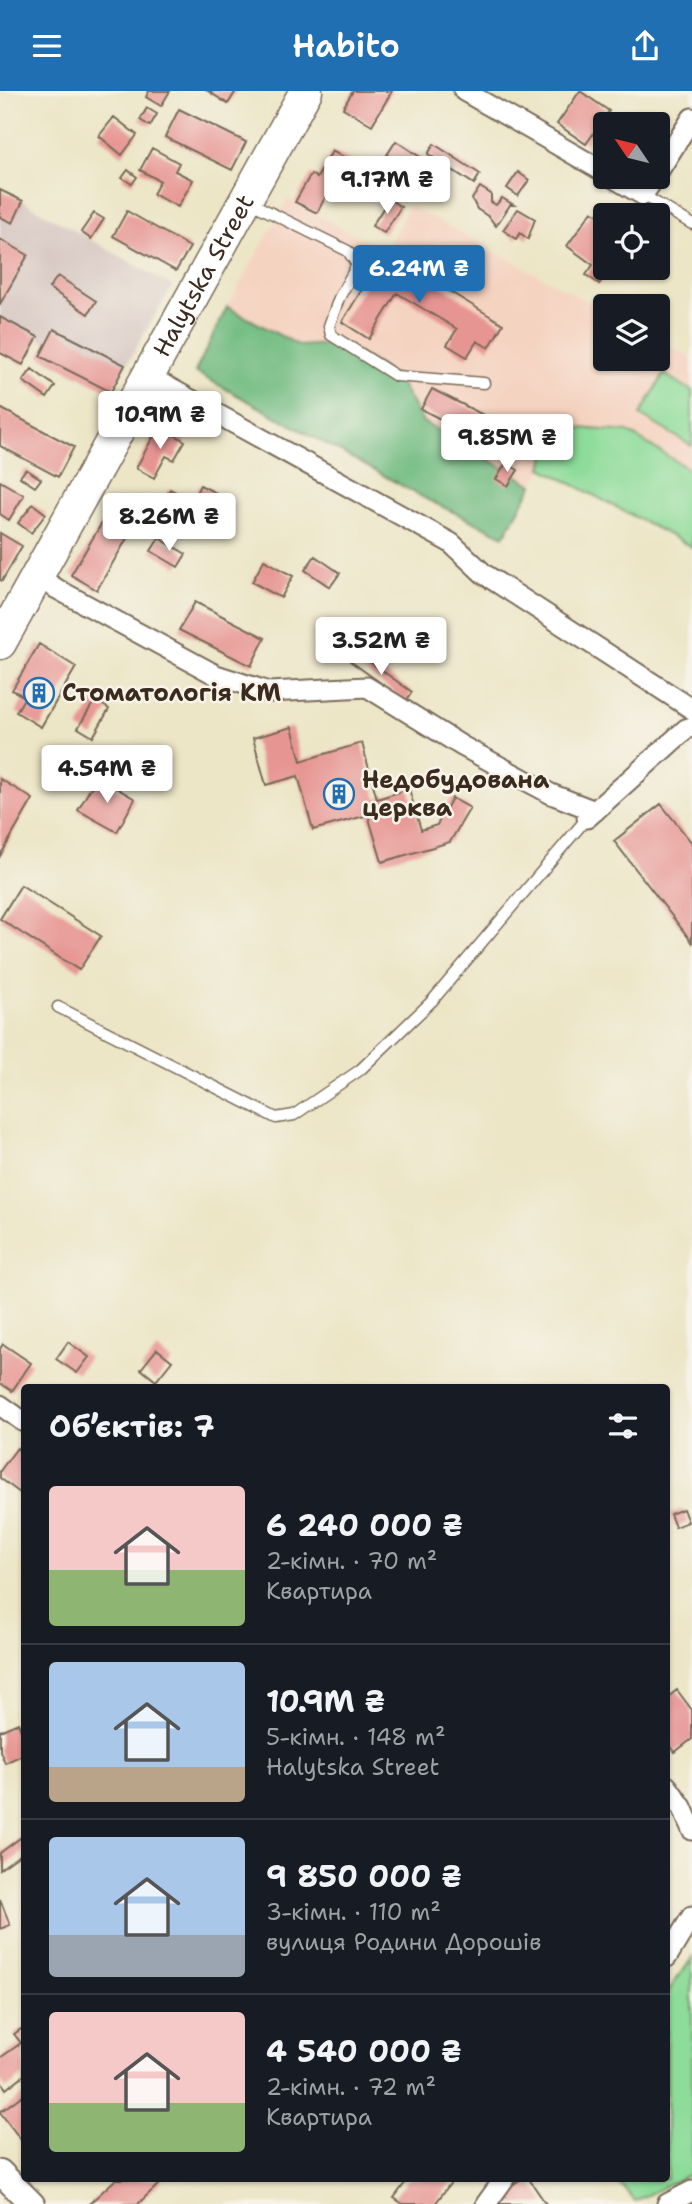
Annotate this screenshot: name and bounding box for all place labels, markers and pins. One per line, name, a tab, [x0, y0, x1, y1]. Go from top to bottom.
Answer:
pin: 9.17M ₴	[322, 157, 452, 216]
pin: 6.24M ₴	[354, 245, 484, 305]
pin: 10.9M ₴	[95, 391, 225, 451]
pin: 9.85M ₴	[442, 415, 572, 474]
pin: 8.26M ₴	[104, 493, 234, 553]
pin: 3.52M ₴	[316, 617, 446, 677]
building icon: Стоматологія KM	[22, 676, 56, 710]
place label: Стоматологія KM	[62, 677, 281, 709]
pin: 4.54M ₴	[42, 745, 172, 805]
place label: Недобудована церква	[362, 764, 550, 824]
building icon: Недобудована церква	[322, 777, 356, 811]

